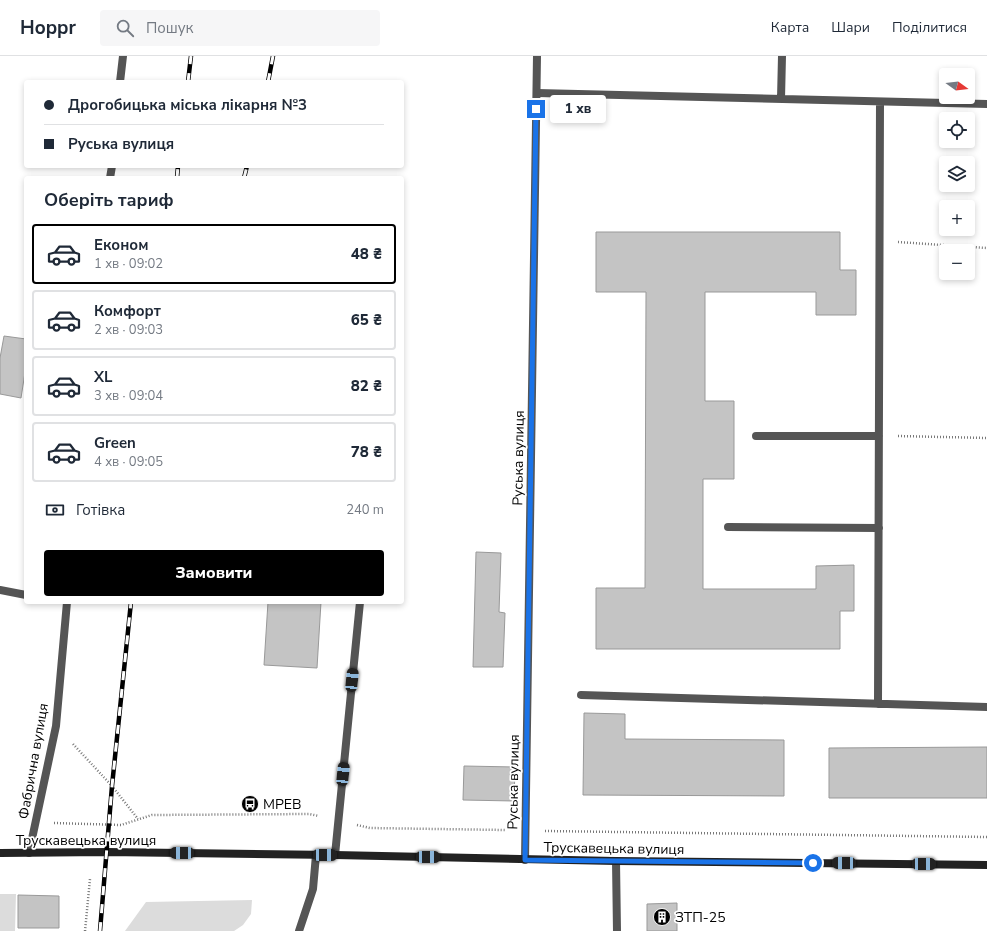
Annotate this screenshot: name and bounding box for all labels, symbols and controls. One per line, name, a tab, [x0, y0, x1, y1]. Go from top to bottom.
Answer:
search box	[100, 10, 380, 46]
text: Hoppr	[20, 15, 76, 41]
icon: search	[114, 17, 136, 39]
text: Пошук	[146, 18, 193, 38]
text: Карта	[771, 18, 809, 37]
text: Шари	[831, 18, 870, 37]
text: Поділитися	[892, 18, 967, 37]
north arrow	[939, 68, 975, 104]
map controls	[939, 68, 975, 280]
text: Дрогобицька міська лікарня №3	[68, 95, 307, 115]
callout: 1 хв	[550, 95, 606, 123]
route end	[527, 100, 545, 118]
text: 1 хв	[565, 100, 591, 118]
button: locate	[939, 112, 975, 148]
text: Руська вулиця	[68, 134, 174, 154]
button: layers	[939, 156, 975, 192]
text: Оберіть тариф	[44, 188, 174, 212]
button: +	[939, 200, 975, 236]
text: Економ	[94, 235, 148, 255]
icon: car	[46, 236, 82, 272]
text: 48 ₴	[351, 244, 382, 264]
button: −	[939, 244, 975, 280]
text: 1 хв · 09:02	[94, 255, 163, 273]
text: Комфорт	[94, 301, 161, 321]
icon: car	[46, 302, 82, 338]
text: 65 ₴	[351, 310, 382, 330]
text: 2 хв · 09:03	[94, 321, 163, 339]
text: XL	[94, 367, 113, 387]
icon: car	[46, 368, 82, 404]
text: 82 ₴	[351, 376, 382, 396]
text: 3 хв · 09:04	[94, 387, 163, 405]
street label: Руська вулиця	[508, 410, 529, 506]
text: Green	[94, 433, 136, 453]
icon: car	[46, 434, 82, 470]
text: 78 ₴	[351, 442, 382, 462]
text: 4 хв · 09:05	[94, 453, 163, 471]
icon: cash	[44, 499, 66, 521]
text: Готівка	[76, 500, 125, 520]
text: 240 m	[346, 501, 384, 519]
button: Замовити	[44, 550, 384, 596]
car	[345, 667, 359, 693]
street label: Фабрична вулиця	[14, 702, 53, 821]
street label: Руська вулиця	[503, 734, 524, 830]
car	[336, 761, 350, 787]
bus stop icon: МРЕВ	[240, 794, 260, 814]
place label: МРЕВ	[263, 795, 301, 814]
street label: Трускавецька вулиця	[16, 831, 156, 850]
street label: Трускавецька вулиця	[543, 838, 684, 859]
car	[170, 847, 194, 859]
car	[313, 849, 337, 861]
car	[416, 851, 440, 863]
route start	[804, 854, 822, 872]
car	[832, 857, 856, 869]
car	[912, 858, 936, 870]
building icon: ЗТП-25	[652, 907, 672, 927]
place label: ЗТП-25	[675, 908, 726, 927]

